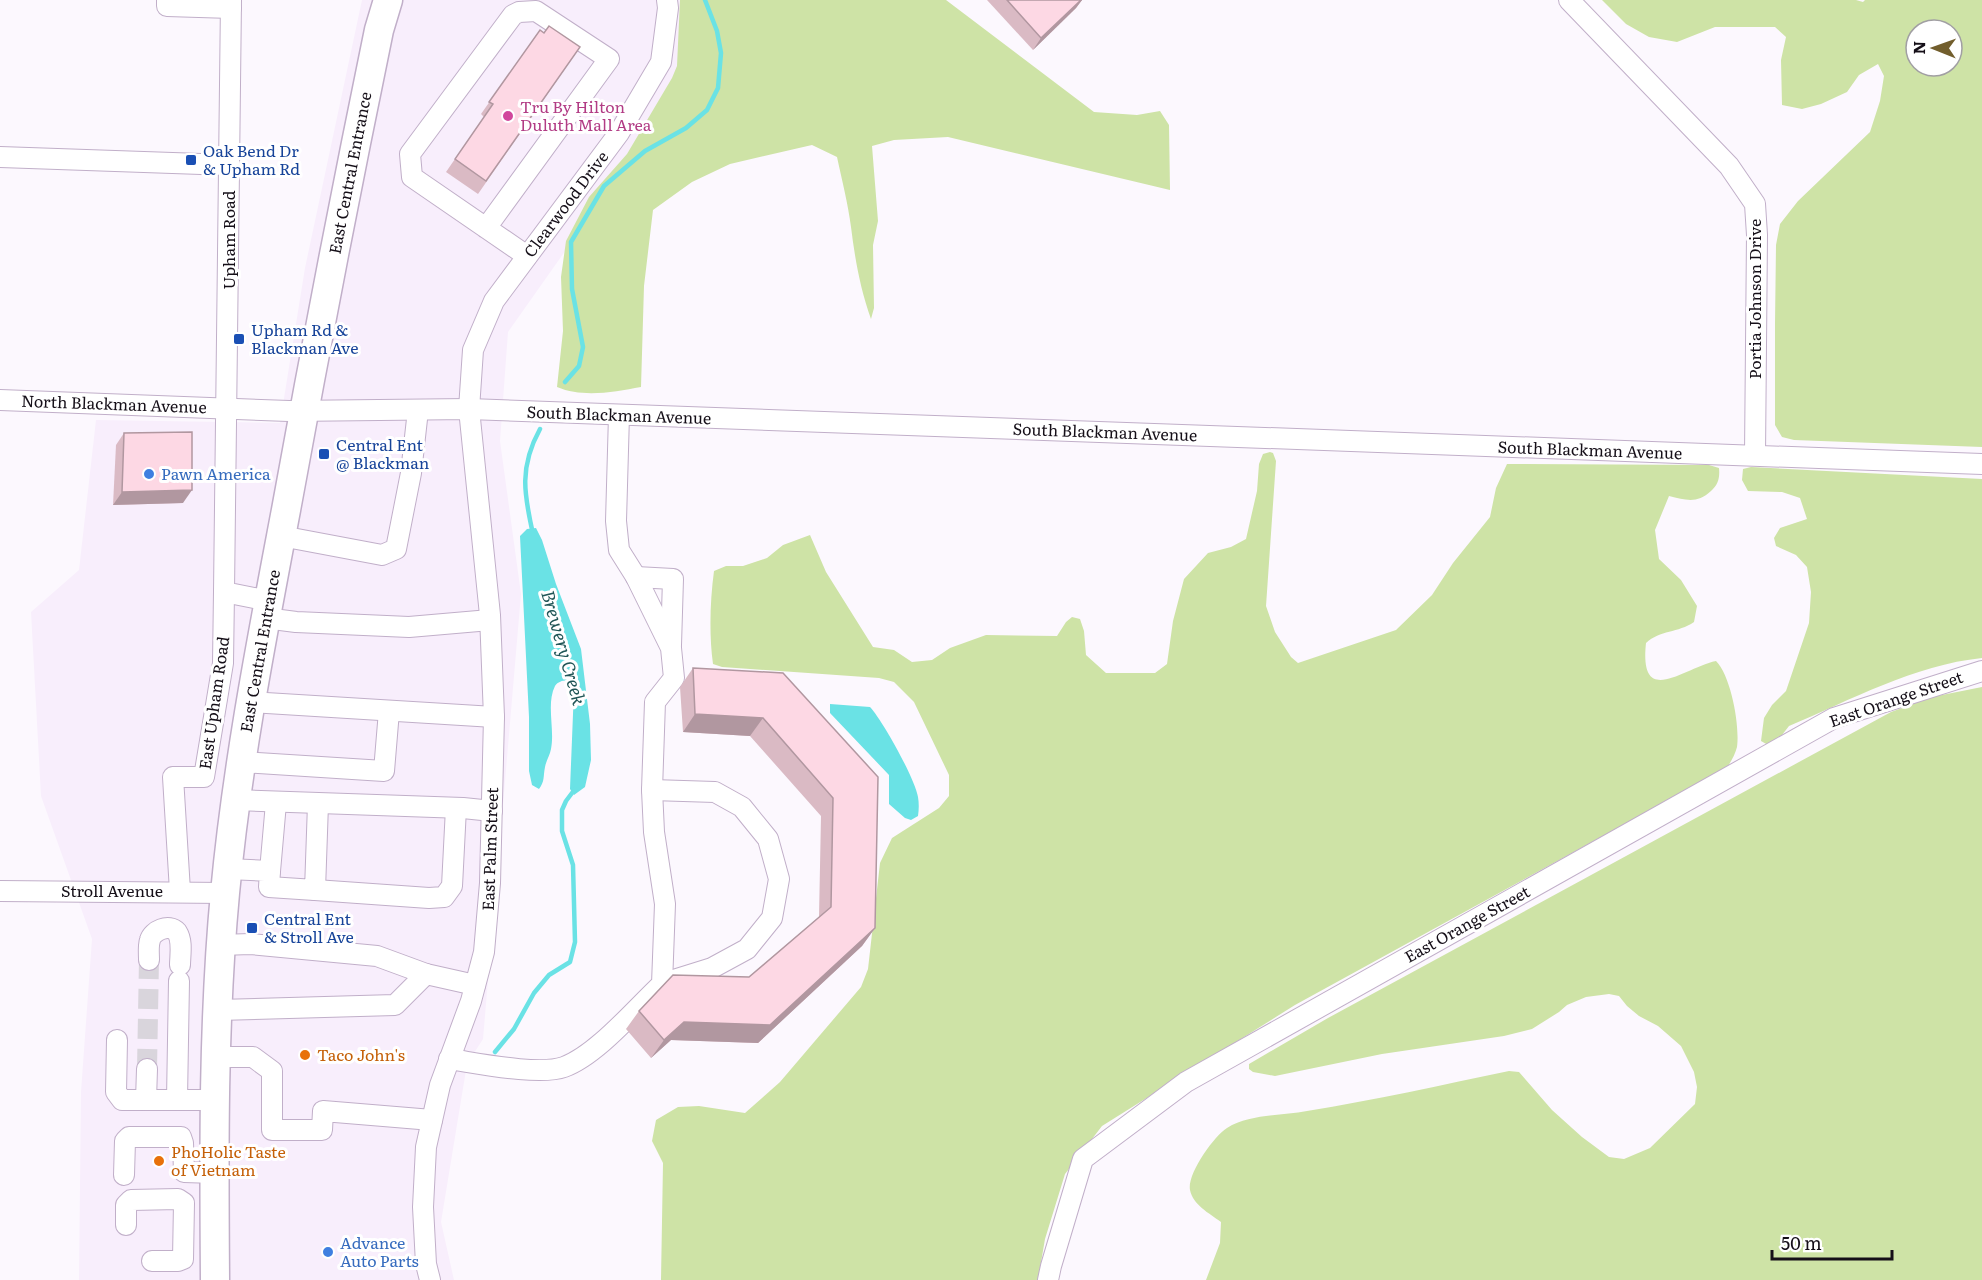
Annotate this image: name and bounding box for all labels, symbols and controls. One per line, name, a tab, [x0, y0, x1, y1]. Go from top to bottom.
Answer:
north arrow	[1904, 18, 1964, 78]
text: N	[1906, 41, 1930, 55]
street label: East Central Entrance	[322, 90, 377, 256]
place label: Tru By Hilton Duluth Mall Area	[520, 94, 652, 136]
marker: Tru By Hilton Duluth Mall Area	[501, 109, 515, 123]
place label: Oak Bend Dr & Upham Rd	[203, 138, 300, 180]
street label: Clearwood Drive	[517, 145, 613, 262]
marker: Oak Bend Dr & Upham Rd	[184, 153, 198, 167]
street label: Upham Road	[216, 190, 240, 289]
street label: Portia Johnson Drive	[1742, 219, 1766, 379]
place label: Upham Rd & Blackman Ave	[251, 317, 358, 359]
marker: Upham Rd & Blackman Ave	[232, 332, 246, 346]
street label: North Blackman Avenue	[21, 388, 207, 418]
street label: South Blackman Avenue	[526, 399, 712, 429]
street label: South Blackman Avenue	[1012, 416, 1198, 446]
place label: Central Ent @ Blackman	[336, 432, 430, 474]
street label: South Blackman Avenue	[1497, 434, 1683, 464]
marker: Central Ent @ Blackman	[317, 447, 331, 461]
place label: Pawn America	[161, 461, 271, 485]
marker: Pawn America	[142, 467, 156, 481]
street label: East Central Entrance	[233, 568, 285, 734]
water label: Brewery Creek	[535, 587, 594, 708]
street label: East Upham Road	[192, 635, 234, 771]
street label: East Orange Street	[1826, 664, 1966, 732]
street label: East Palm Street	[475, 786, 503, 911]
street label: Stroll Avenue	[61, 878, 163, 902]
street label: East Orange Street	[1399, 878, 1534, 968]
place label: Central Ent & Stroll Ave	[264, 906, 354, 948]
marker: Central Ent & Stroll Ave	[245, 921, 259, 935]
place label: Taco John's	[317, 1042, 405, 1066]
marker: Taco John's	[298, 1048, 312, 1062]
place label: PhoHolic Taste of Vietnam	[171, 1139, 286, 1181]
marker: PhoHolic Taste of Vietnam	[152, 1154, 166, 1168]
scale bar	[1772, 1223, 1892, 1261]
text: 50 m	[1781, 1229, 1822, 1256]
place label: Advance Auto Parts	[340, 1230, 419, 1272]
marker: Advance Auto Parts	[321, 1245, 335, 1259]

